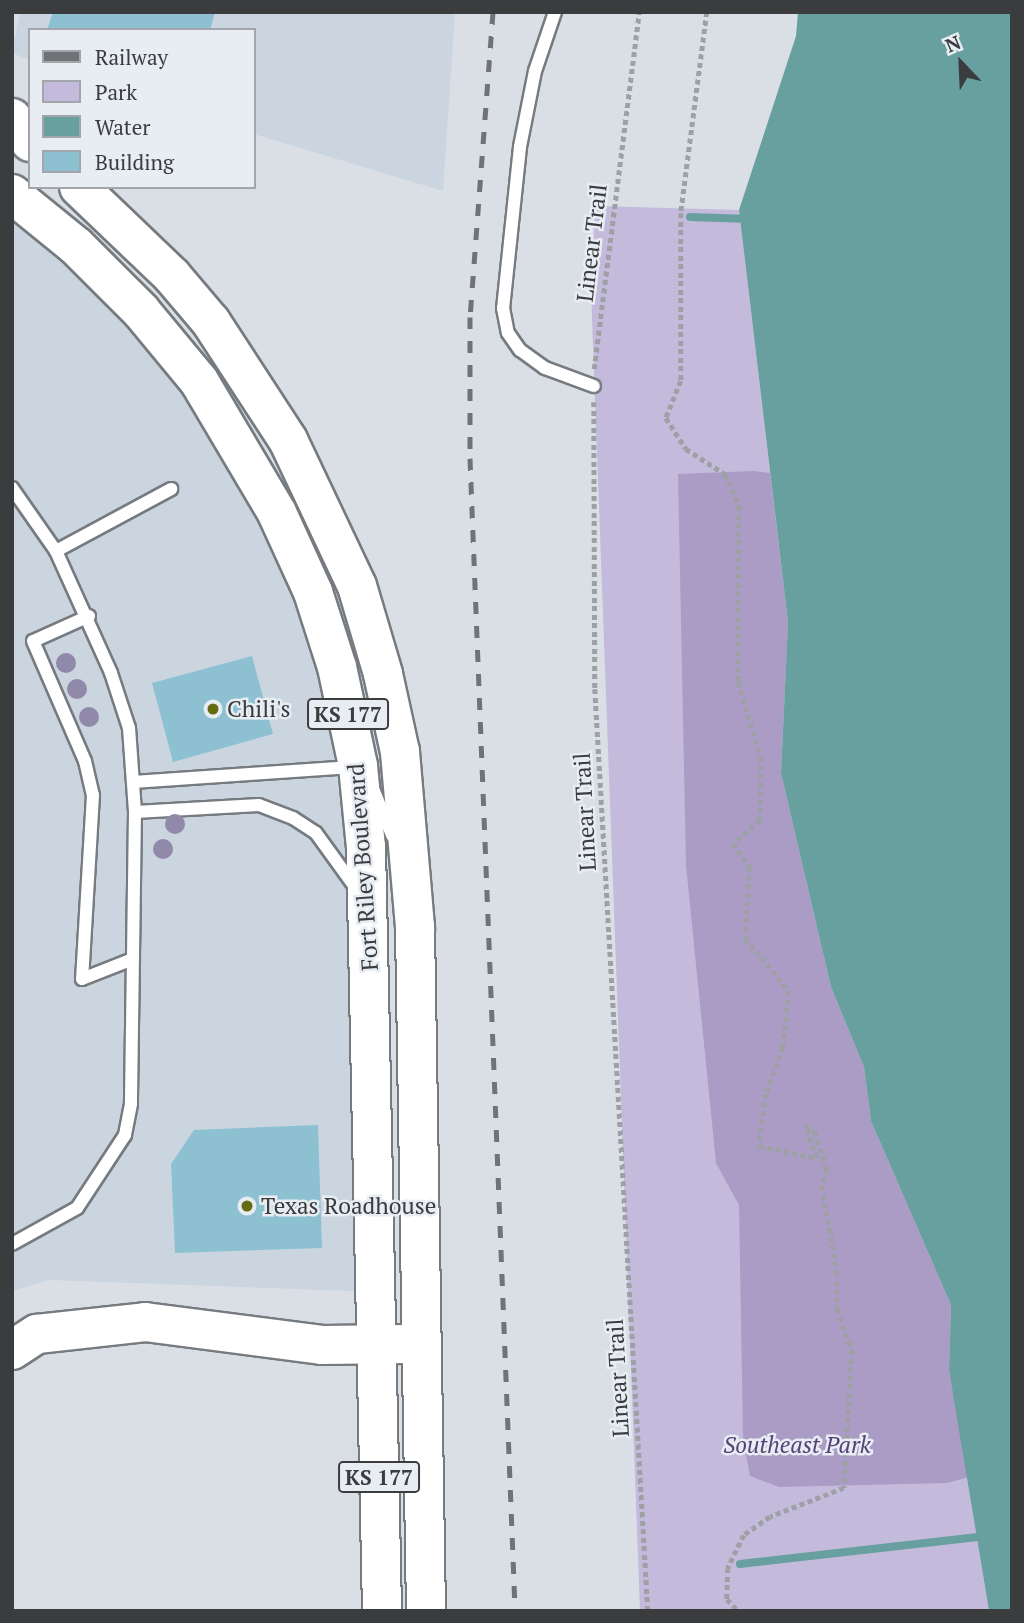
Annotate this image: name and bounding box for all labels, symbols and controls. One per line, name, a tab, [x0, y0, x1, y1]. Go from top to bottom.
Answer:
legend	[28, 28, 256, 189]
north arrow	[926, 28, 996, 98]
text: N	[941, 29, 964, 58]
text: Railway	[95, 43, 168, 71]
text: Park	[95, 78, 137, 106]
text: Water	[95, 113, 150, 141]
text: Building	[95, 148, 174, 176]
street label: Linear Trail	[571, 182, 613, 304]
place label: Chili's	[227, 695, 290, 723]
road number: KS 177	[306, 696, 390, 732]
marker: Chili's	[205, 701, 221, 717]
street label: Linear Trail	[568, 752, 602, 872]
street label: Fort Riley Boulevard	[342, 762, 384, 972]
place label: Texas Roadhouse	[261, 1192, 436, 1220]
marker: Texas Roadhouse	[239, 1198, 255, 1214]
street label: Linear Trail	[601, 1318, 635, 1438]
park label: Southeast Park	[723, 1431, 871, 1459]
road number: KS 177	[337, 1460, 421, 1494]

